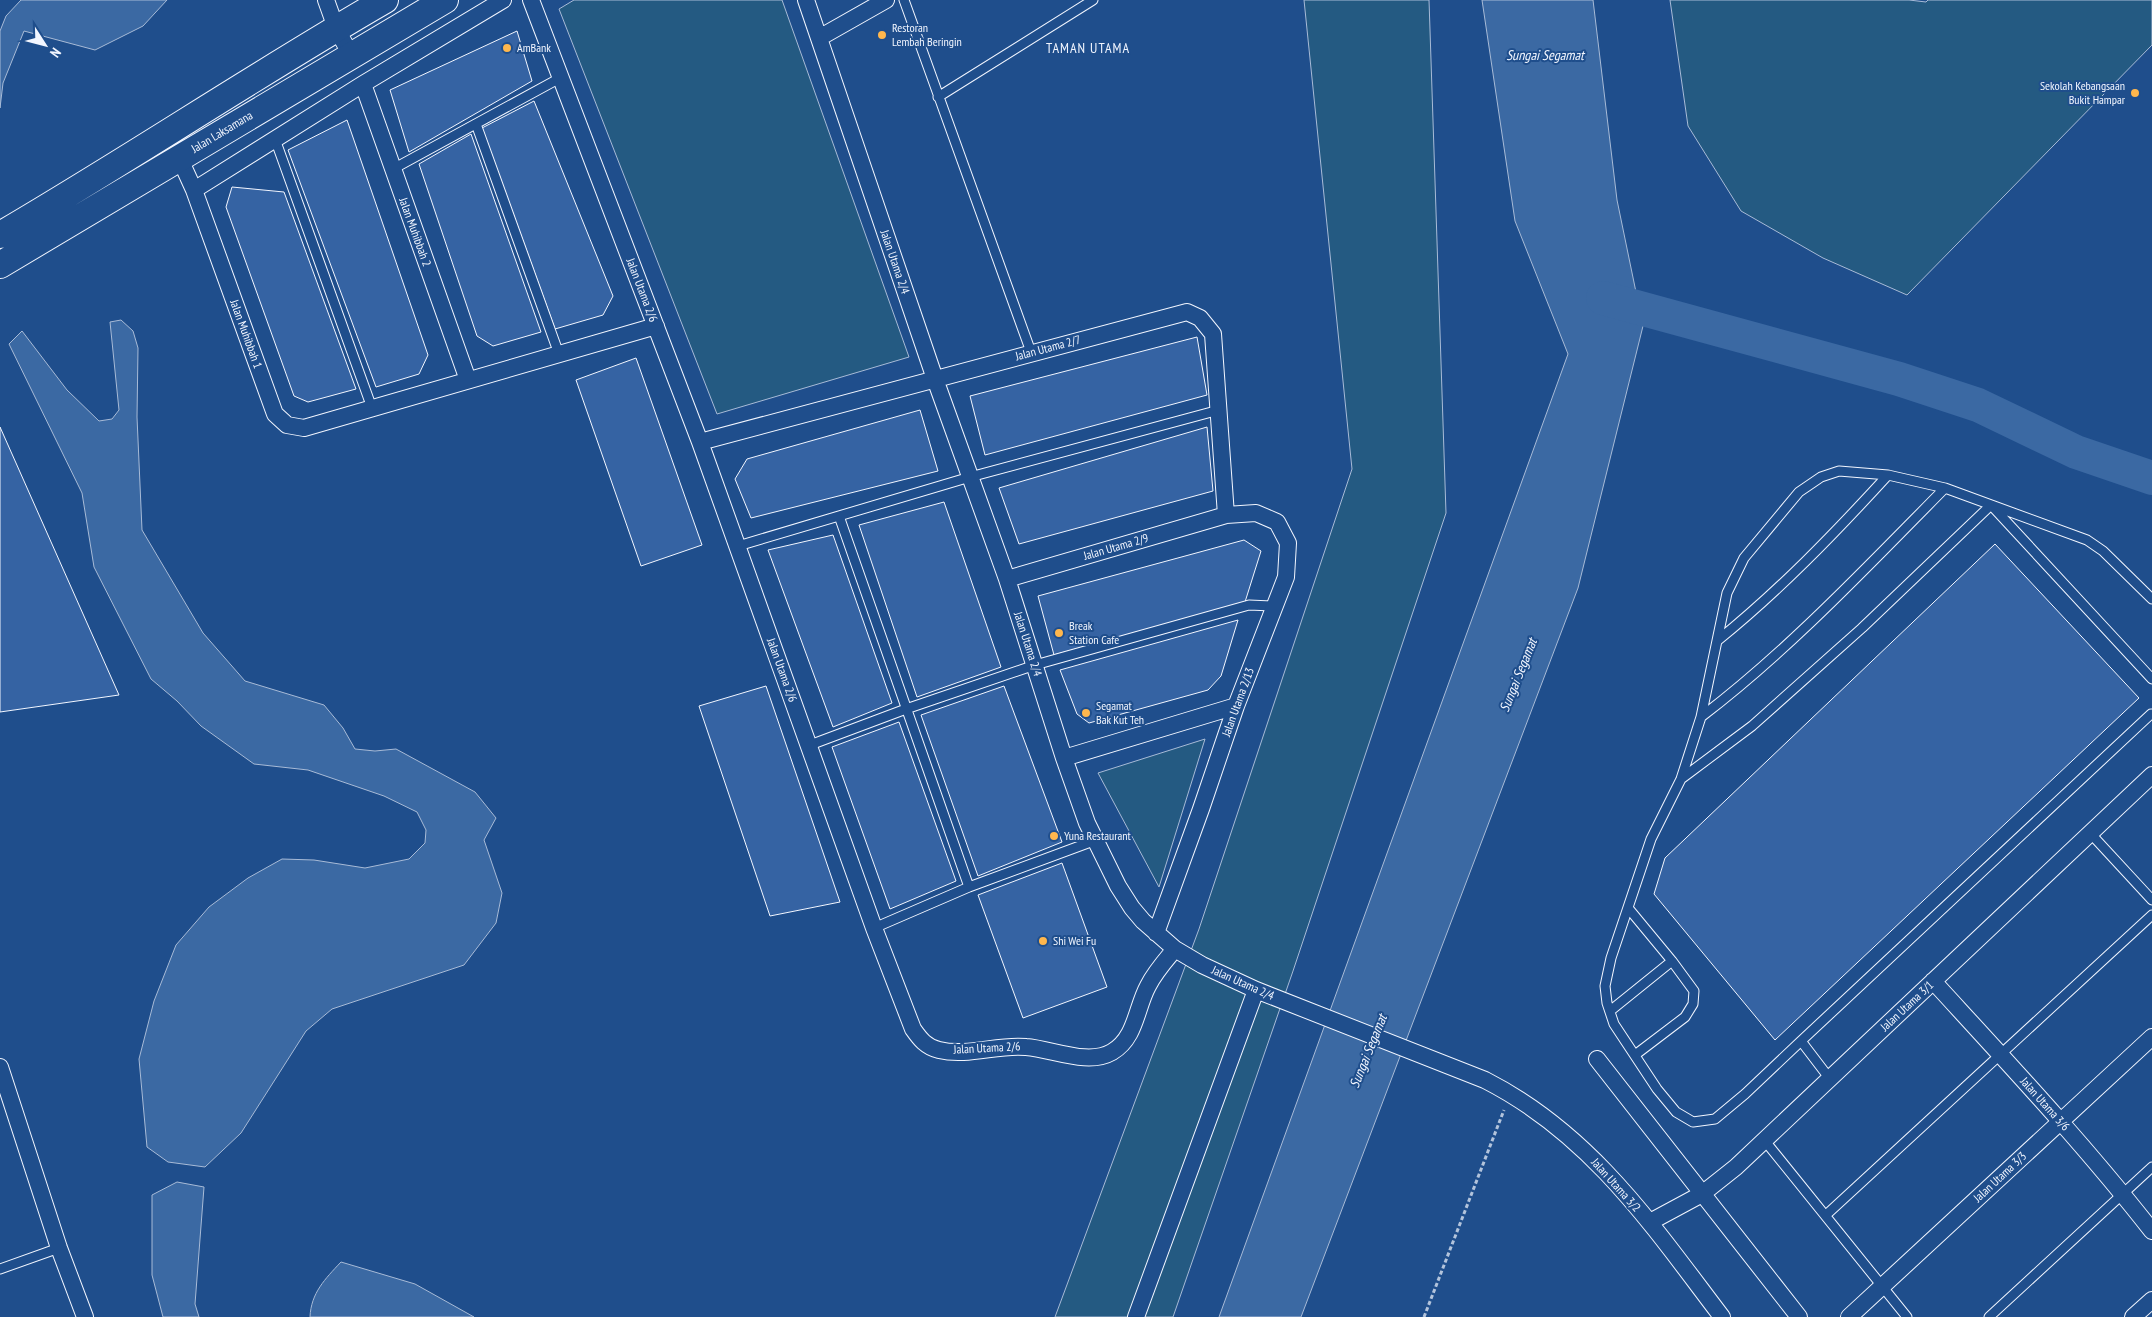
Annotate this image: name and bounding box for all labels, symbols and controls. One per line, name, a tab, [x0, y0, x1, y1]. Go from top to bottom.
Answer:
north arrow	[20, 20, 70, 70]
place label: Restoran Lembah Beringin	[892, 20, 962, 49]
marker: Restoran Lembah Beringin	[876, 29, 888, 41]
district label: TAMAN UTAMA	[1046, 39, 1130, 57]
place label: AmBank	[517, 40, 551, 55]
marker: AmBank	[501, 42, 513, 54]
text: N	[46, 44, 65, 61]
water label: Sungai Segamat	[1506, 46, 1586, 64]
place label: Sekolah Kebangsaan Bukit Hampar	[2040, 78, 2126, 107]
marker: Sekolah Kebangsaan Bukit Hampar	[2129, 87, 2141, 99]
street label: Jalan Laksamana	[187, 107, 255, 156]
street label: Jalan Muhibbah 2	[396, 194, 435, 268]
street label: Jalan Utama 2/4	[877, 227, 914, 296]
street label: Jalan Utama 2/6	[623, 255, 661, 324]
street label: Jalan Muhibbah 1	[227, 296, 266, 370]
street label: Jalan Utama 2/7	[1013, 332, 1082, 364]
street label: Jalan Utama 2/9	[1081, 530, 1150, 563]
street label: Jalan Utama 2/4	[1011, 609, 1046, 679]
place label: Break Station Cafe	[1069, 618, 1119, 647]
marker: Break Station Cafe	[1053, 627, 1065, 639]
water label: Sungai Segamat	[1495, 634, 1542, 714]
street label: Jalan Utama 2/6	[764, 635, 801, 704]
street label: Jalan Utama 2/13	[1218, 665, 1257, 739]
place label: Segamat Bak Kut Teh	[1096, 698, 1144, 727]
marker: Segamat Bak Kut Teh	[1080, 707, 1092, 719]
place label: Yuna Restaurant	[1064, 828, 1132, 843]
marker: Yuna Restaurant	[1048, 830, 1060, 842]
place label: Shi Wei Fu	[1053, 933, 1096, 948]
marker: Shi Wei Fu	[1037, 935, 1049, 947]
street label: Jalan Utama 2/4	[1209, 962, 1277, 1003]
street label: Jalan Utama 3/1	[1876, 977, 1936, 1035]
water label: Sungai Segamat	[1345, 1010, 1392, 1090]
street label: Jalan Utama 2/6	[952, 1038, 1021, 1057]
street label: Jalan Utama 3/6	[2017, 1073, 2073, 1134]
street label: Jalan Utama 3/3	[1969, 1148, 2029, 1206]
street label: Jalan Utama 3/2	[1588, 1154, 1644, 1215]

